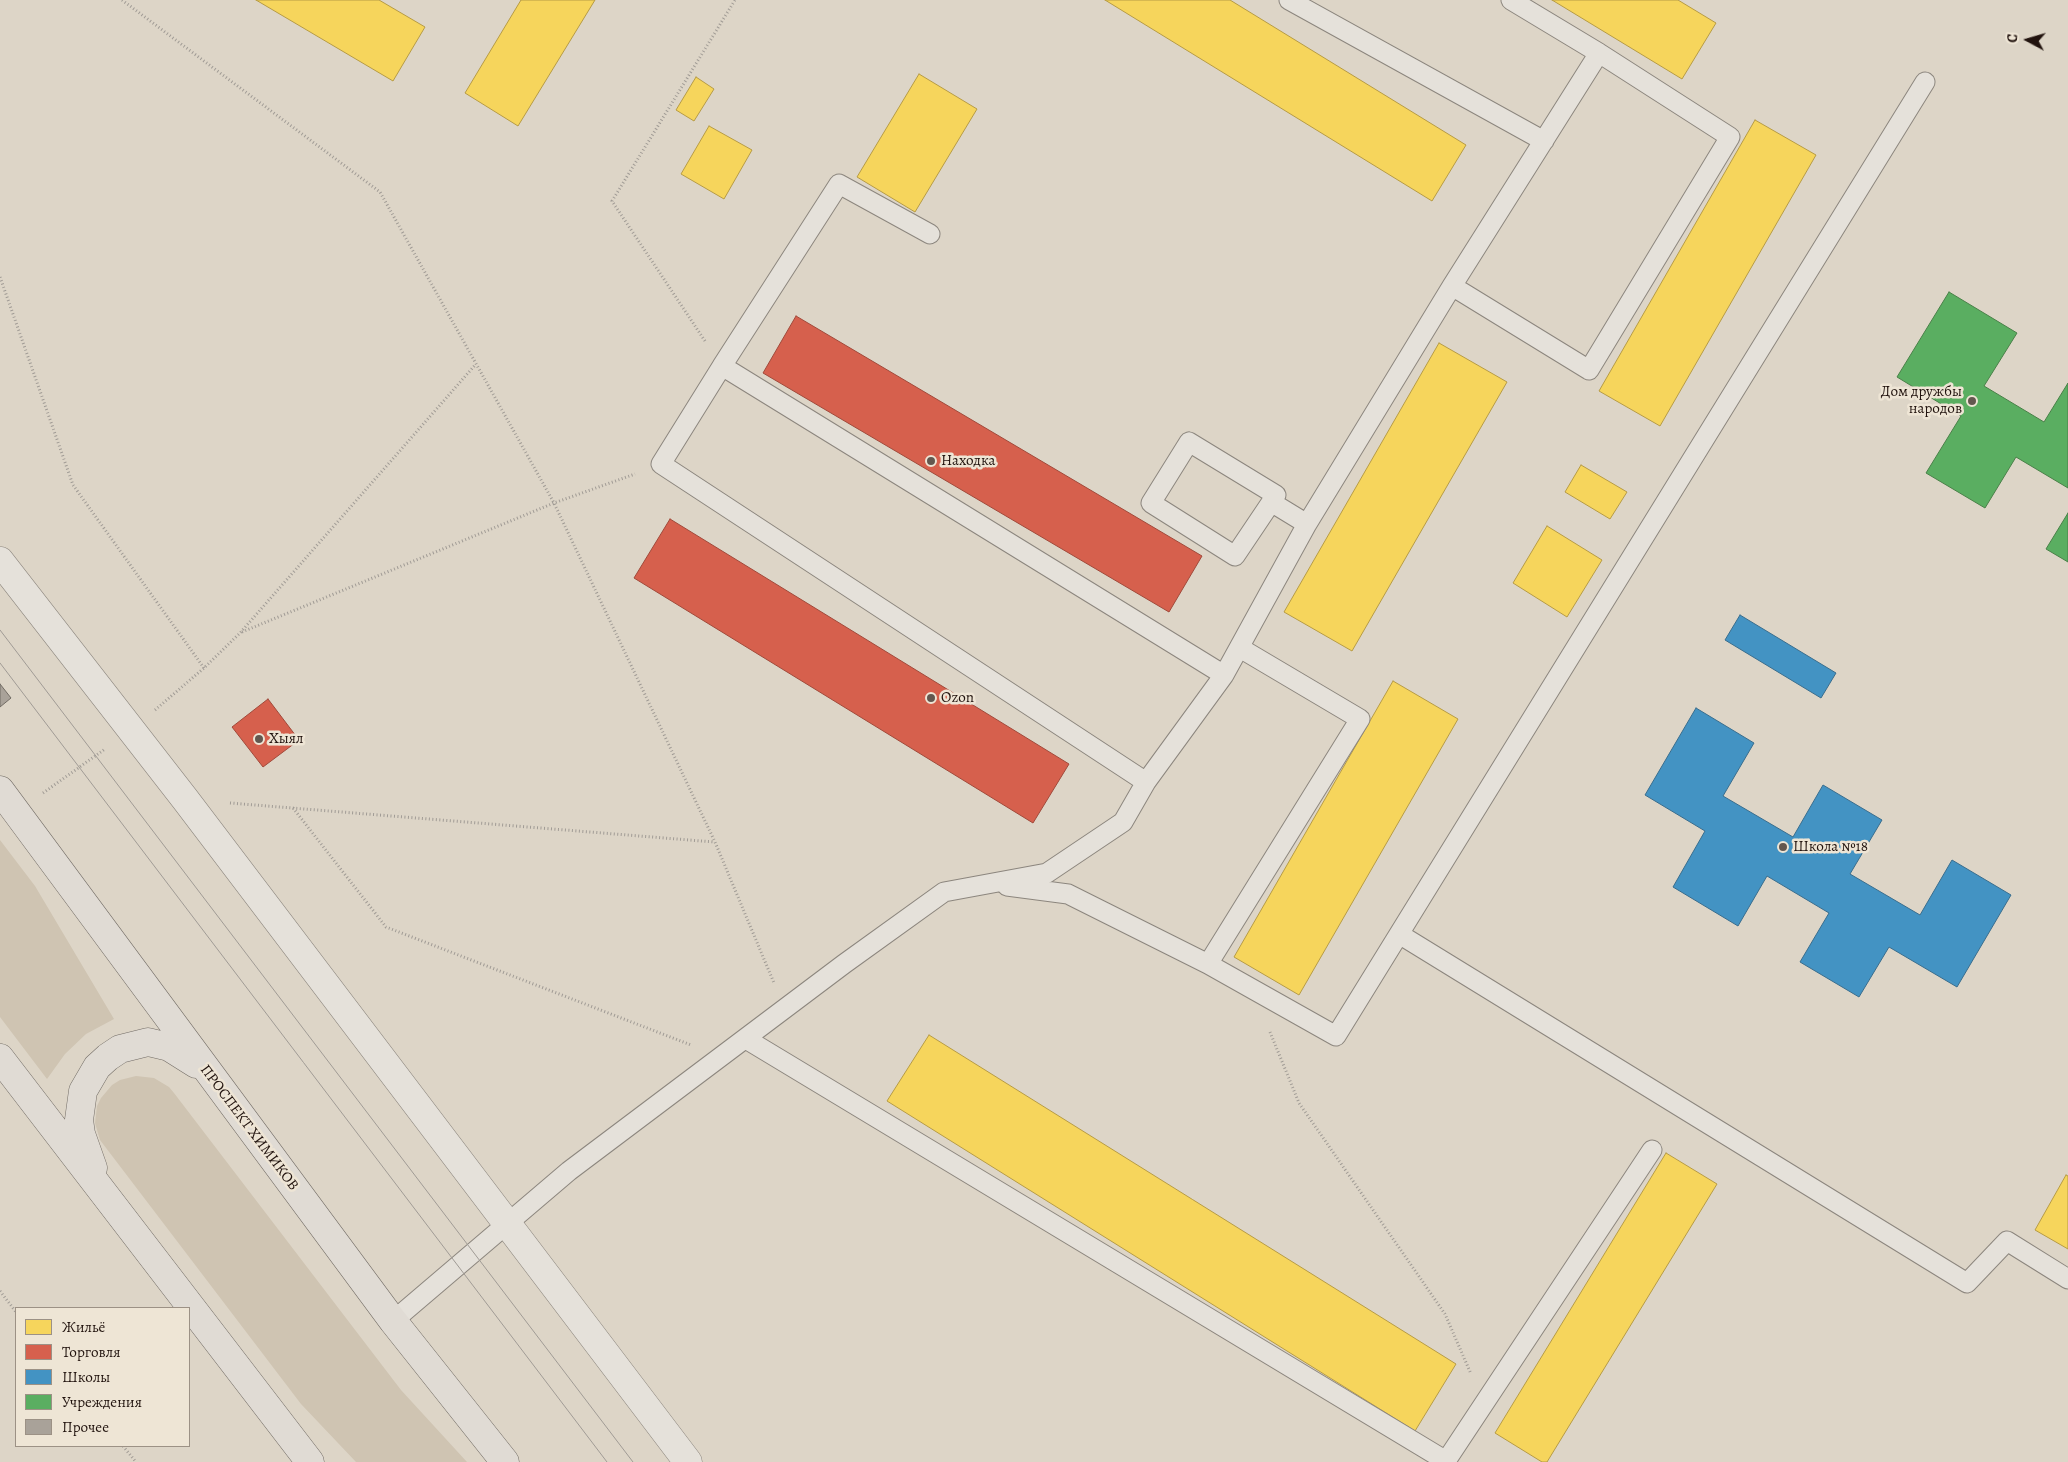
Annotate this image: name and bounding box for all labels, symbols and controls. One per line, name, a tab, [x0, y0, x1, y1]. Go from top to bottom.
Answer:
north arrow	[2003, 15, 2053, 65]
text: С	[2003, 33, 2022, 44]
place label: Дом дружбы народов	[1881, 383, 1962, 418]
marker: Дом дружбы народов	[1966, 395, 1978, 407]
place label: Находка	[941, 452, 995, 470]
marker: Находка	[925, 455, 937, 467]
place label: Ozon	[941, 689, 974, 707]
marker: Ozon	[925, 692, 937, 704]
place label: Хыял	[269, 730, 304, 748]
marker: Хыял	[253, 733, 265, 745]
place label: Школа №18	[1793, 838, 1868, 856]
marker: Школа №18	[1777, 841, 1789, 853]
street label: ПРОСПЕКТ ХИМИКОВ	[196, 1062, 302, 1194]
legend	[15, 1307, 190, 1447]
text: Жильё	[62, 1317, 105, 1337]
text: Торговля	[62, 1342, 120, 1362]
text: Школы	[62, 1367, 110, 1387]
text: Учреждения	[62, 1392, 142, 1412]
text: Прочее	[62, 1417, 109, 1437]

